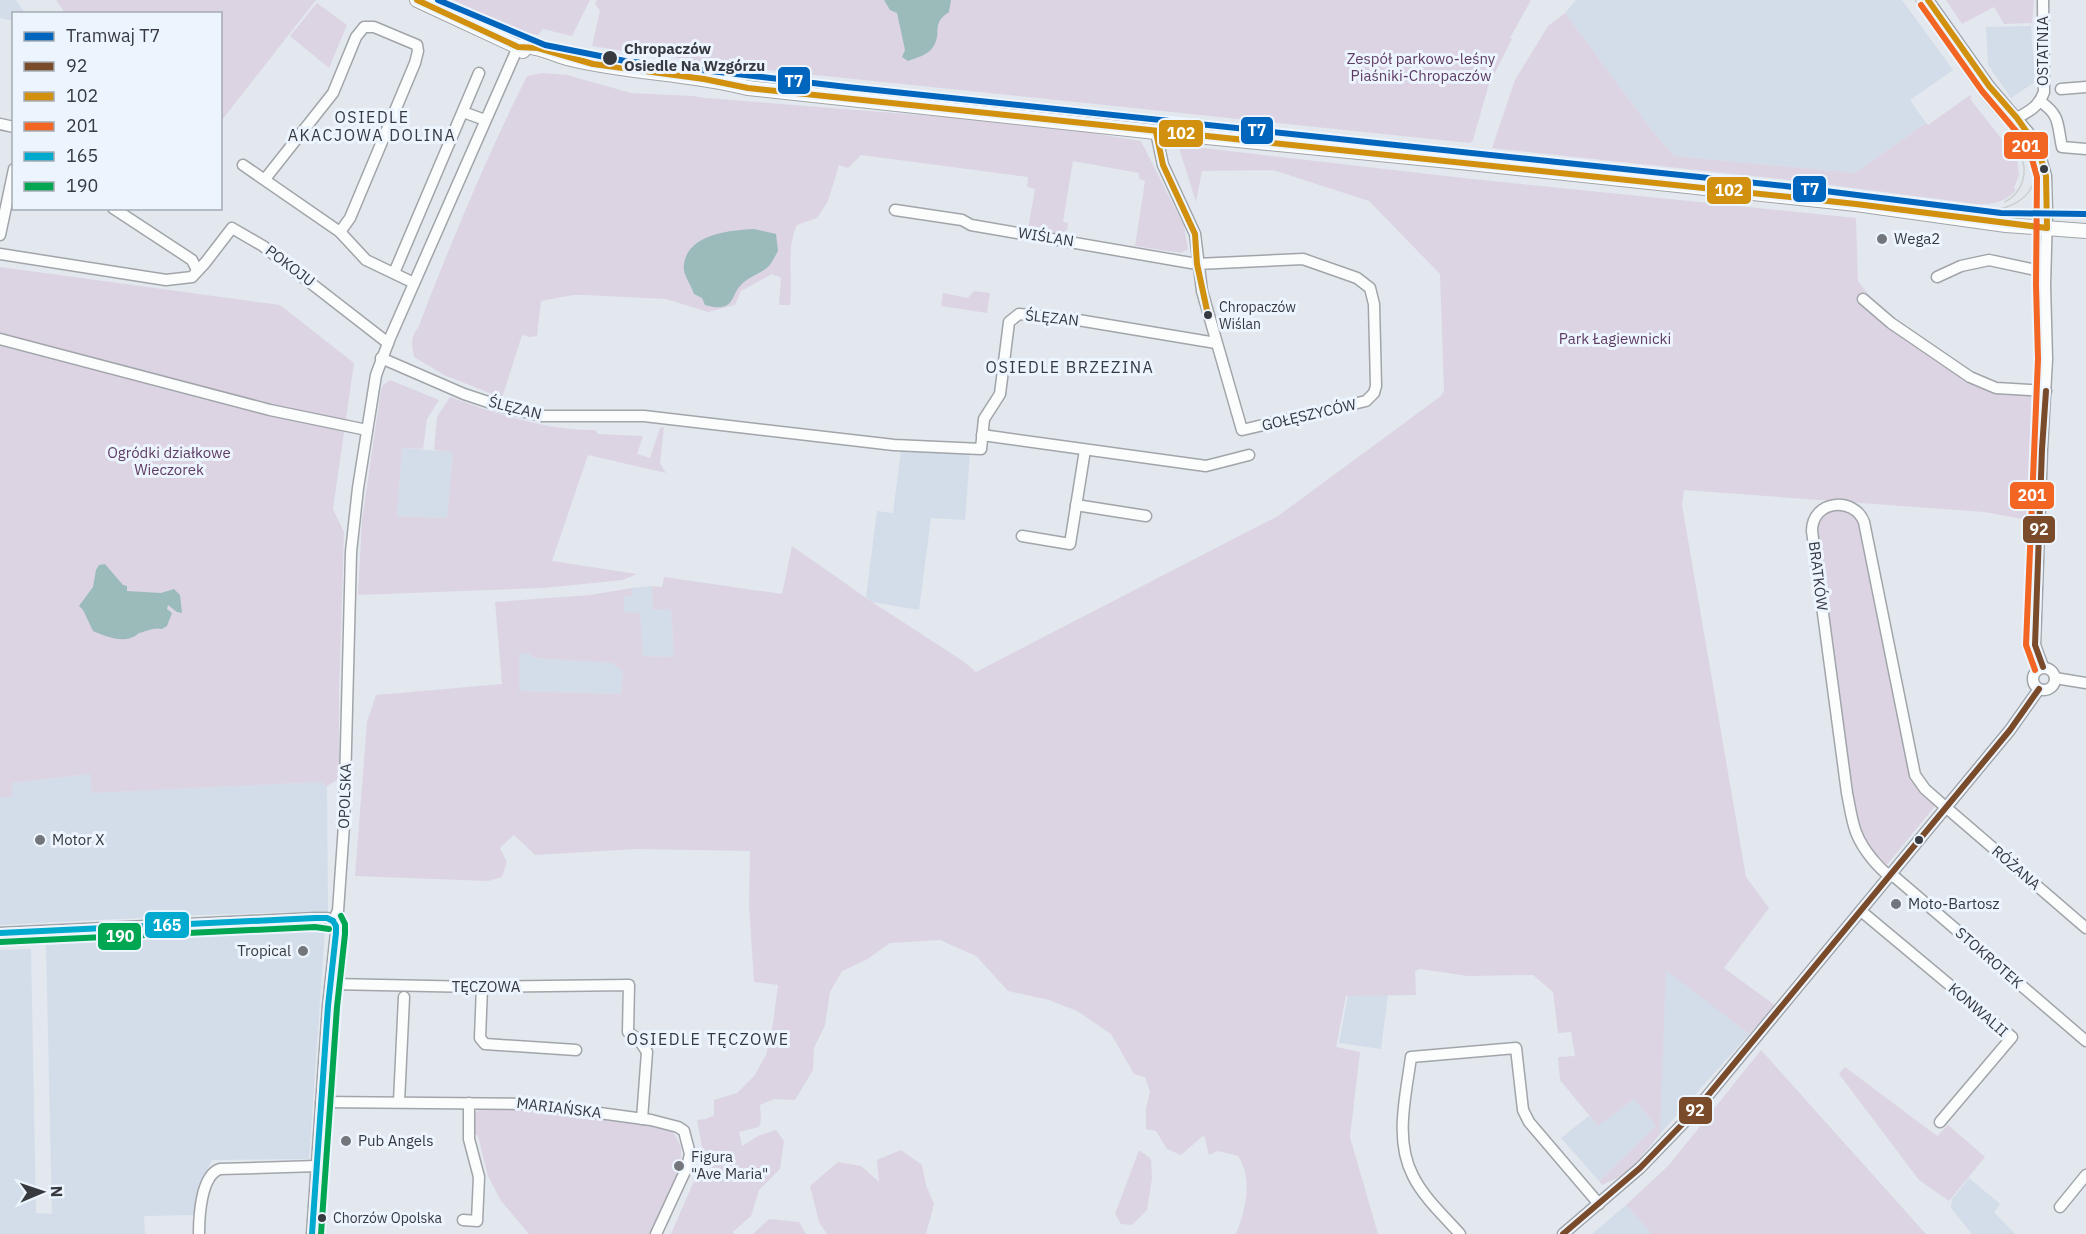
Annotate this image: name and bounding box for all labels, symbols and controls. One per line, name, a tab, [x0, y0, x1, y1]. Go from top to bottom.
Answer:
legend	[12, 12, 222, 210]
street label: OSTATNIA	[2033, 16, 2052, 86]
text: Tramwaj T7	[66, 24, 160, 47]
place label: Chropaczów Osiedle Na Wzgórzu	[624, 39, 765, 75]
marker: Chropaczów Osiedle Na Wzgórzu	[601, 49, 619, 67]
park label: Zespół parkowo-leśny Piaśniki-Chropaczów	[1347, 49, 1496, 85]
text: 92	[66, 54, 88, 77]
line badge: T7	[777, 66, 811, 95]
text: T7	[785, 71, 803, 91]
text: 102	[66, 84, 98, 107]
district label: OSIEDLE AKACJOWA DOLINA	[288, 107, 456, 145]
text: 201	[66, 114, 98, 137]
line badge: T7	[1240, 116, 1274, 145]
line badge: 102	[1158, 119, 1204, 148]
text: T7	[1248, 120, 1266, 140]
text: 102	[1167, 123, 1195, 143]
line badge: 201	[2003, 131, 2049, 160]
text: 201	[2012, 136, 2041, 156]
text: 165	[66, 144, 98, 167]
unlabelled marker	[2038, 163, 2050, 175]
text: 190	[66, 174, 98, 197]
line badge: T7	[1792, 175, 1827, 203]
line badge: 102	[1706, 176, 1752, 205]
text: T7	[1801, 179, 1819, 199]
text: 102	[1715, 180, 1743, 200]
street label: WIŚLAN	[1017, 223, 1075, 250]
place label: Wega2	[1894, 229, 1940, 248]
marker: Wega2	[1875, 232, 1889, 246]
street label: POKOJU	[262, 241, 319, 290]
place label: Chropaczów Wiślan	[1219, 298, 1296, 333]
street label: ŚLĘZAN	[1024, 305, 1080, 330]
marker: Chropaczów Wiślan	[1202, 309, 1214, 321]
park label: Park Łagiewnicki	[1559, 329, 1671, 348]
district label: OSIEDLE BRZEZINA	[986, 357, 1154, 377]
street label: ŚLĘZAN	[487, 392, 544, 423]
street label: GOŁĘSZYCÓW	[1260, 394, 1359, 435]
park label: Ogródki działkowe Wieczorek	[107, 443, 231, 479]
line badge: 201	[2009, 481, 2055, 510]
text: 201	[2018, 485, 2047, 505]
line badge: 92	[2022, 515, 2056, 544]
text: 92	[2029, 519, 2049, 539]
street label: BRATKÓW	[1805, 540, 1832, 612]
street label: OPOLSKA	[334, 762, 355, 829]
place label: Motor X	[52, 830, 104, 849]
marker: Motor X	[33, 833, 47, 847]
unlabelled marker	[1913, 834, 1925, 846]
street label: RÓŻANA	[1988, 841, 2045, 894]
place label: Moto-Bartosz	[1908, 894, 1999, 913]
marker: Moto-Bartosz	[1889, 897, 1903, 911]
line badge: 165	[144, 911, 190, 939]
text: 165	[153, 915, 182, 935]
line badge: 190	[97, 922, 142, 951]
street label: STOKROTEK	[1952, 923, 2027, 993]
text: 190	[106, 926, 135, 946]
place label: Tropical	[237, 941, 291, 960]
marker: Tropical	[296, 944, 310, 958]
street label: TĘCZOWA	[452, 977, 521, 996]
street label: KONWALII	[1945, 979, 2012, 1041]
district label: OSIEDLE TĘCZOWE	[626, 1029, 790, 1049]
street label: MARIAŃSKA	[515, 1093, 603, 1122]
line badge: 92	[1678, 1096, 1713, 1125]
text: 92	[1685, 1100, 1705, 1120]
place label: Pub Angels	[358, 1131, 433, 1150]
marker: Pub Angels	[339, 1134, 353, 1148]
place label: Figura "Ave Maria"	[691, 1147, 768, 1183]
marker: Figura "Ave Maria"	[672, 1159, 686, 1173]
north arrow	[12, 1162, 72, 1222]
text: N	[47, 1185, 67, 1198]
place label: Chorzów Opolska	[333, 1209, 443, 1227]
marker: Chorzów Opolska	[316, 1212, 328, 1224]

